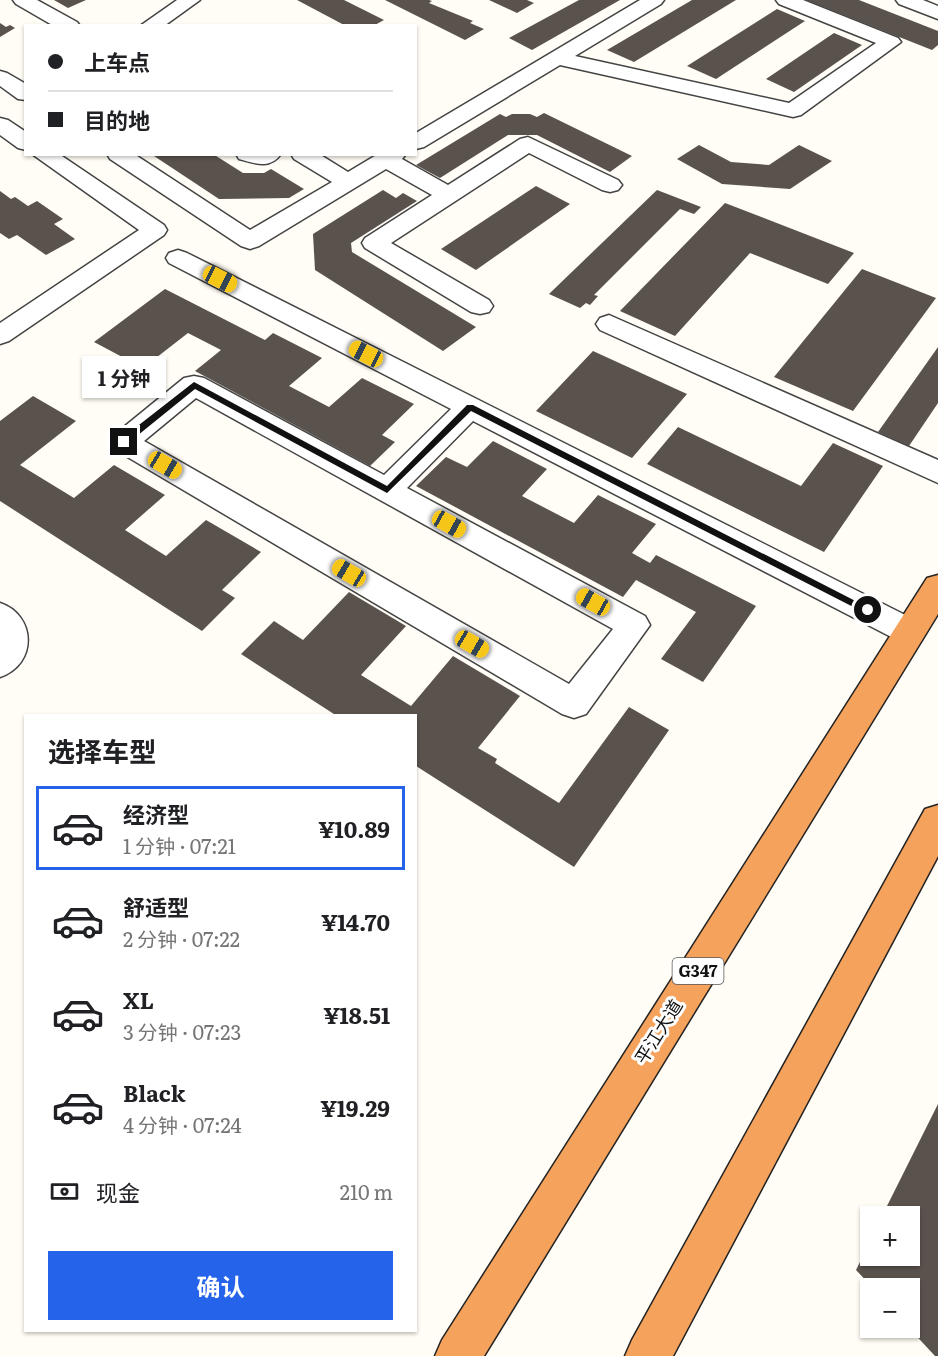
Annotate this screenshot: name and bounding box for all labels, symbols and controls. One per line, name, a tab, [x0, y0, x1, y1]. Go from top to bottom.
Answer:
text: 上车点	[84, 45, 150, 78]
text: 目的地	[84, 103, 150, 136]
car	[200, 263, 240, 295]
car	[346, 338, 386, 370]
callout: 1 分钟	[82, 355, 166, 397]
text: 1 分钟	[98, 362, 150, 392]
route end	[110, 428, 137, 455]
car	[145, 448, 185, 482]
car	[429, 507, 469, 541]
car	[329, 556, 369, 590]
car	[573, 585, 613, 619]
route start	[854, 596, 881, 623]
car	[452, 627, 492, 661]
text: 选择车型	[48, 730, 156, 770]
text: 经济型	[123, 797, 189, 830]
icon: car	[51, 801, 105, 855]
text: ¥10.89	[318, 812, 390, 845]
text: 1 分钟 · 07:21	[123, 830, 236, 860]
text: 舒适型	[123, 890, 189, 923]
icon: car	[51, 894, 105, 948]
text: ¥14.70	[321, 905, 390, 938]
text: 2 分钟 · 07:22	[123, 923, 240, 953]
road number: G347	[672, 958, 724, 984]
text: XL	[123, 983, 154, 1016]
icon: car	[51, 987, 105, 1041]
street label: 平江大道	[627, 994, 688, 1069]
text: ¥18.51	[323, 998, 390, 1031]
text: 3 分钟 · 07:23	[123, 1016, 241, 1046]
text: Black	[123, 1076, 185, 1109]
icon: car	[51, 1080, 105, 1134]
text: ¥19.29	[320, 1091, 390, 1124]
text: 4 分钟 · 07:24	[123, 1109, 242, 1139]
icon: cash	[48, 1175, 81, 1208]
text: 现金	[96, 1175, 140, 1208]
text: 210 m	[340, 1176, 393, 1206]
map controls	[860, 1206, 920, 1338]
button: +	[860, 1206, 920, 1266]
button: 确认	[48, 1251, 393, 1320]
button: −	[860, 1278, 920, 1338]

